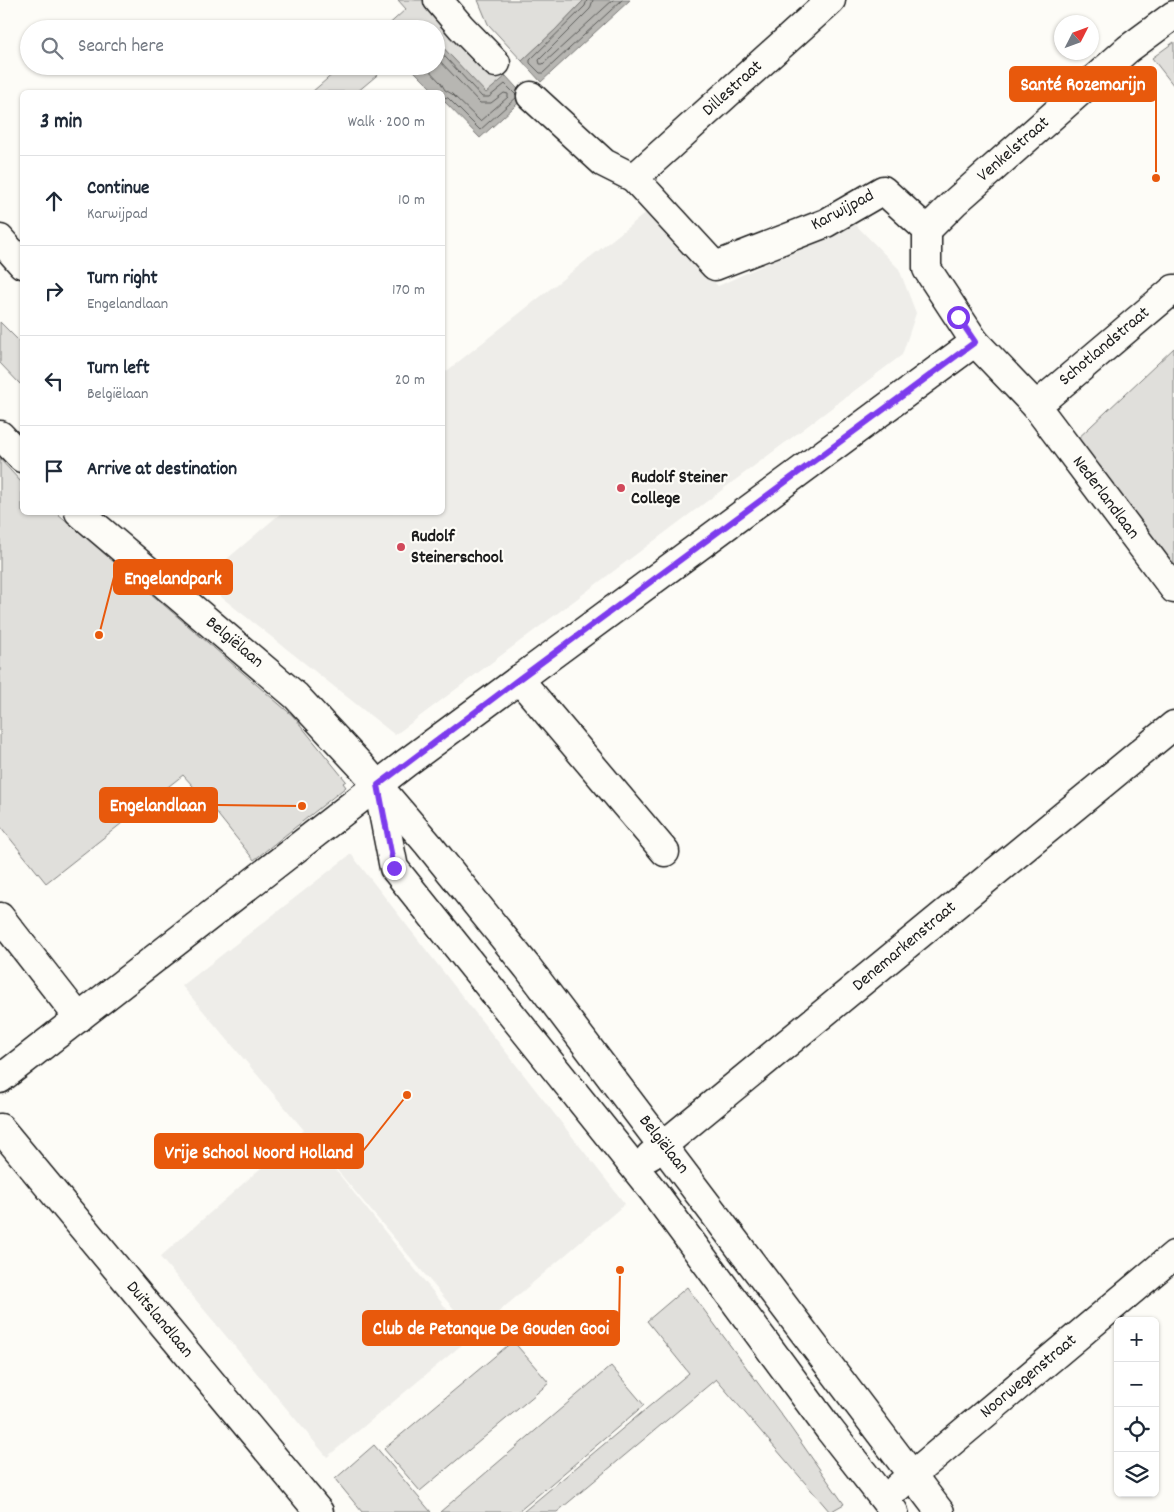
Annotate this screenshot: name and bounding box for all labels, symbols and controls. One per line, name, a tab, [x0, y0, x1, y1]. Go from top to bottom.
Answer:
north arrow	[1054, 15, 1099, 60]
search box	[20, 20, 445, 75]
icon: search	[38, 34, 66, 62]
text: Search here	[78, 34, 164, 61]
street label: Dillestraat	[697, 55, 769, 123]
callout: Santé Rozemarijn	[1010, 67, 1156, 101]
text: Santé Rozemarijn	[1020, 73, 1146, 100]
text: 3 min	[40, 108, 82, 138]
text: Walk · 200 m	[348, 111, 425, 134]
street label: Venkelstraat	[972, 111, 1056, 189]
text: Continue	[87, 176, 149, 203]
street label: Karwijpad	[807, 184, 879, 238]
icon: ahead	[40, 187, 68, 215]
text: 10 m	[398, 189, 425, 212]
text: Karwijpad	[87, 203, 148, 226]
text: Turn right	[87, 266, 158, 293]
icon: right	[40, 277, 68, 305]
text: 170 m	[392, 279, 425, 302]
text: Engelandlaan	[87, 293, 168, 316]
street label: Schotlandstraat	[1054, 301, 1156, 393]
route start	[947, 306, 970, 329]
text: Turn left	[87, 356, 150, 383]
icon: left	[40, 367, 68, 395]
text: 20 m	[395, 369, 425, 392]
text: Belgiëlaan	[87, 383, 148, 406]
street label: Nederlandlaan	[1065, 451, 1145, 545]
icon: arrive	[40, 457, 68, 485]
text: Arrive at destination	[87, 457, 237, 484]
place label: Rudolf Steiner College	[631, 466, 728, 512]
marker: Rudolf Steiner College	[615, 482, 627, 494]
place label: Rudolf Steinerschool	[411, 525, 504, 571]
marker: Rudolf Steinerschool	[395, 541, 407, 553]
callout: Engelandpark	[114, 560, 232, 594]
text: Engelandpark	[124, 567, 222, 594]
street label: Belgiëlaan	[199, 611, 269, 675]
callout: Engelandlaan	[100, 788, 217, 822]
text: Engelandlaan	[110, 794, 206, 821]
route end	[383, 857, 406, 880]
street label: Denemarkenstraat	[848, 896, 963, 998]
street label: Belgiëlaan	[632, 1110, 694, 1180]
callout: Vrije School Noord Holland	[155, 1134, 363, 1168]
text: Vrije School Noord Holland	[165, 1141, 353, 1168]
street label: Duitslandlaan	[119, 1276, 199, 1364]
callout: Club de Petanque De Gouden Gooi	[363, 1311, 619, 1345]
text: Club de Petanque De Gouden Gooi	[373, 1317, 610, 1344]
map controls	[1114, 1317, 1159, 1497]
button: +	[1114, 1317, 1159, 1362]
street label: Noorwegenstraat	[975, 1329, 1083, 1425]
button: −	[1114, 1362, 1159, 1407]
button: locate	[1114, 1407, 1159, 1452]
button: layers	[1114, 1452, 1159, 1497]

